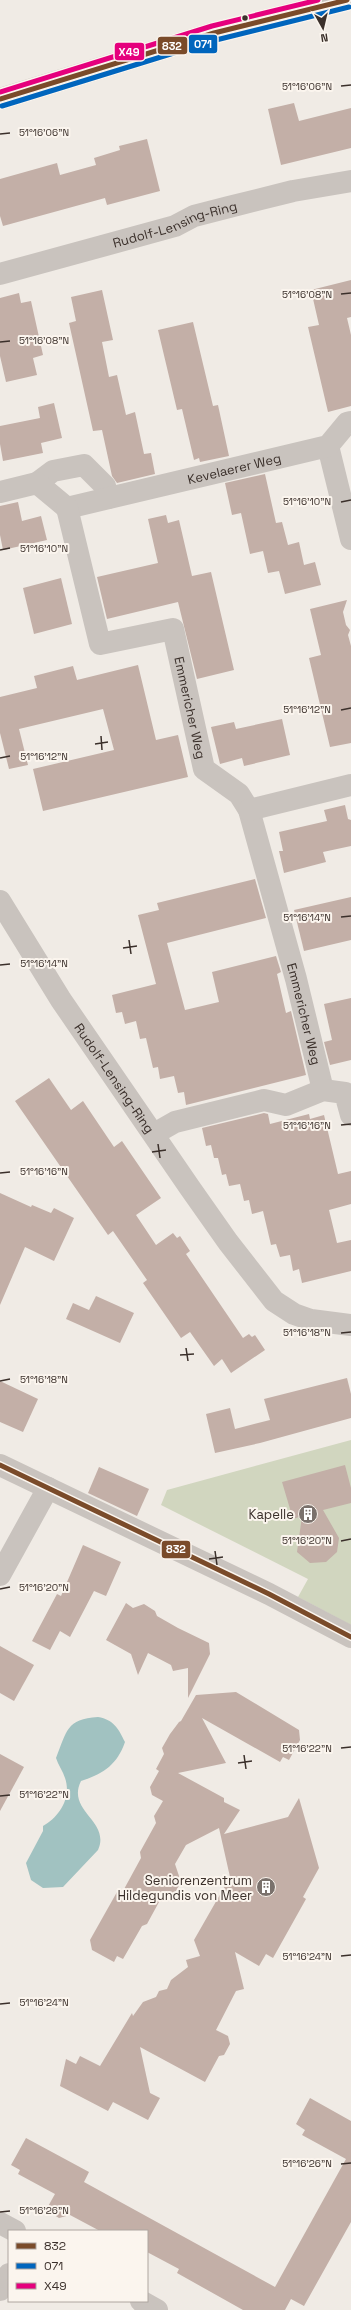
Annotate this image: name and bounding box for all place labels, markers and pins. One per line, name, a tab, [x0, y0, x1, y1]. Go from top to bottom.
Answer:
unlabelled marker	[240, 13, 250, 23]
building icon: Kapelle	[297, 1503, 319, 1525]
place label: Kapelle	[248, 1506, 294, 1523]
place label: Seniorenzentrum Hildegundis von Meer	[117, 1872, 252, 1904]
building icon: Seniorenzentrum Hildegundis von Meer	[255, 1876, 277, 1898]

